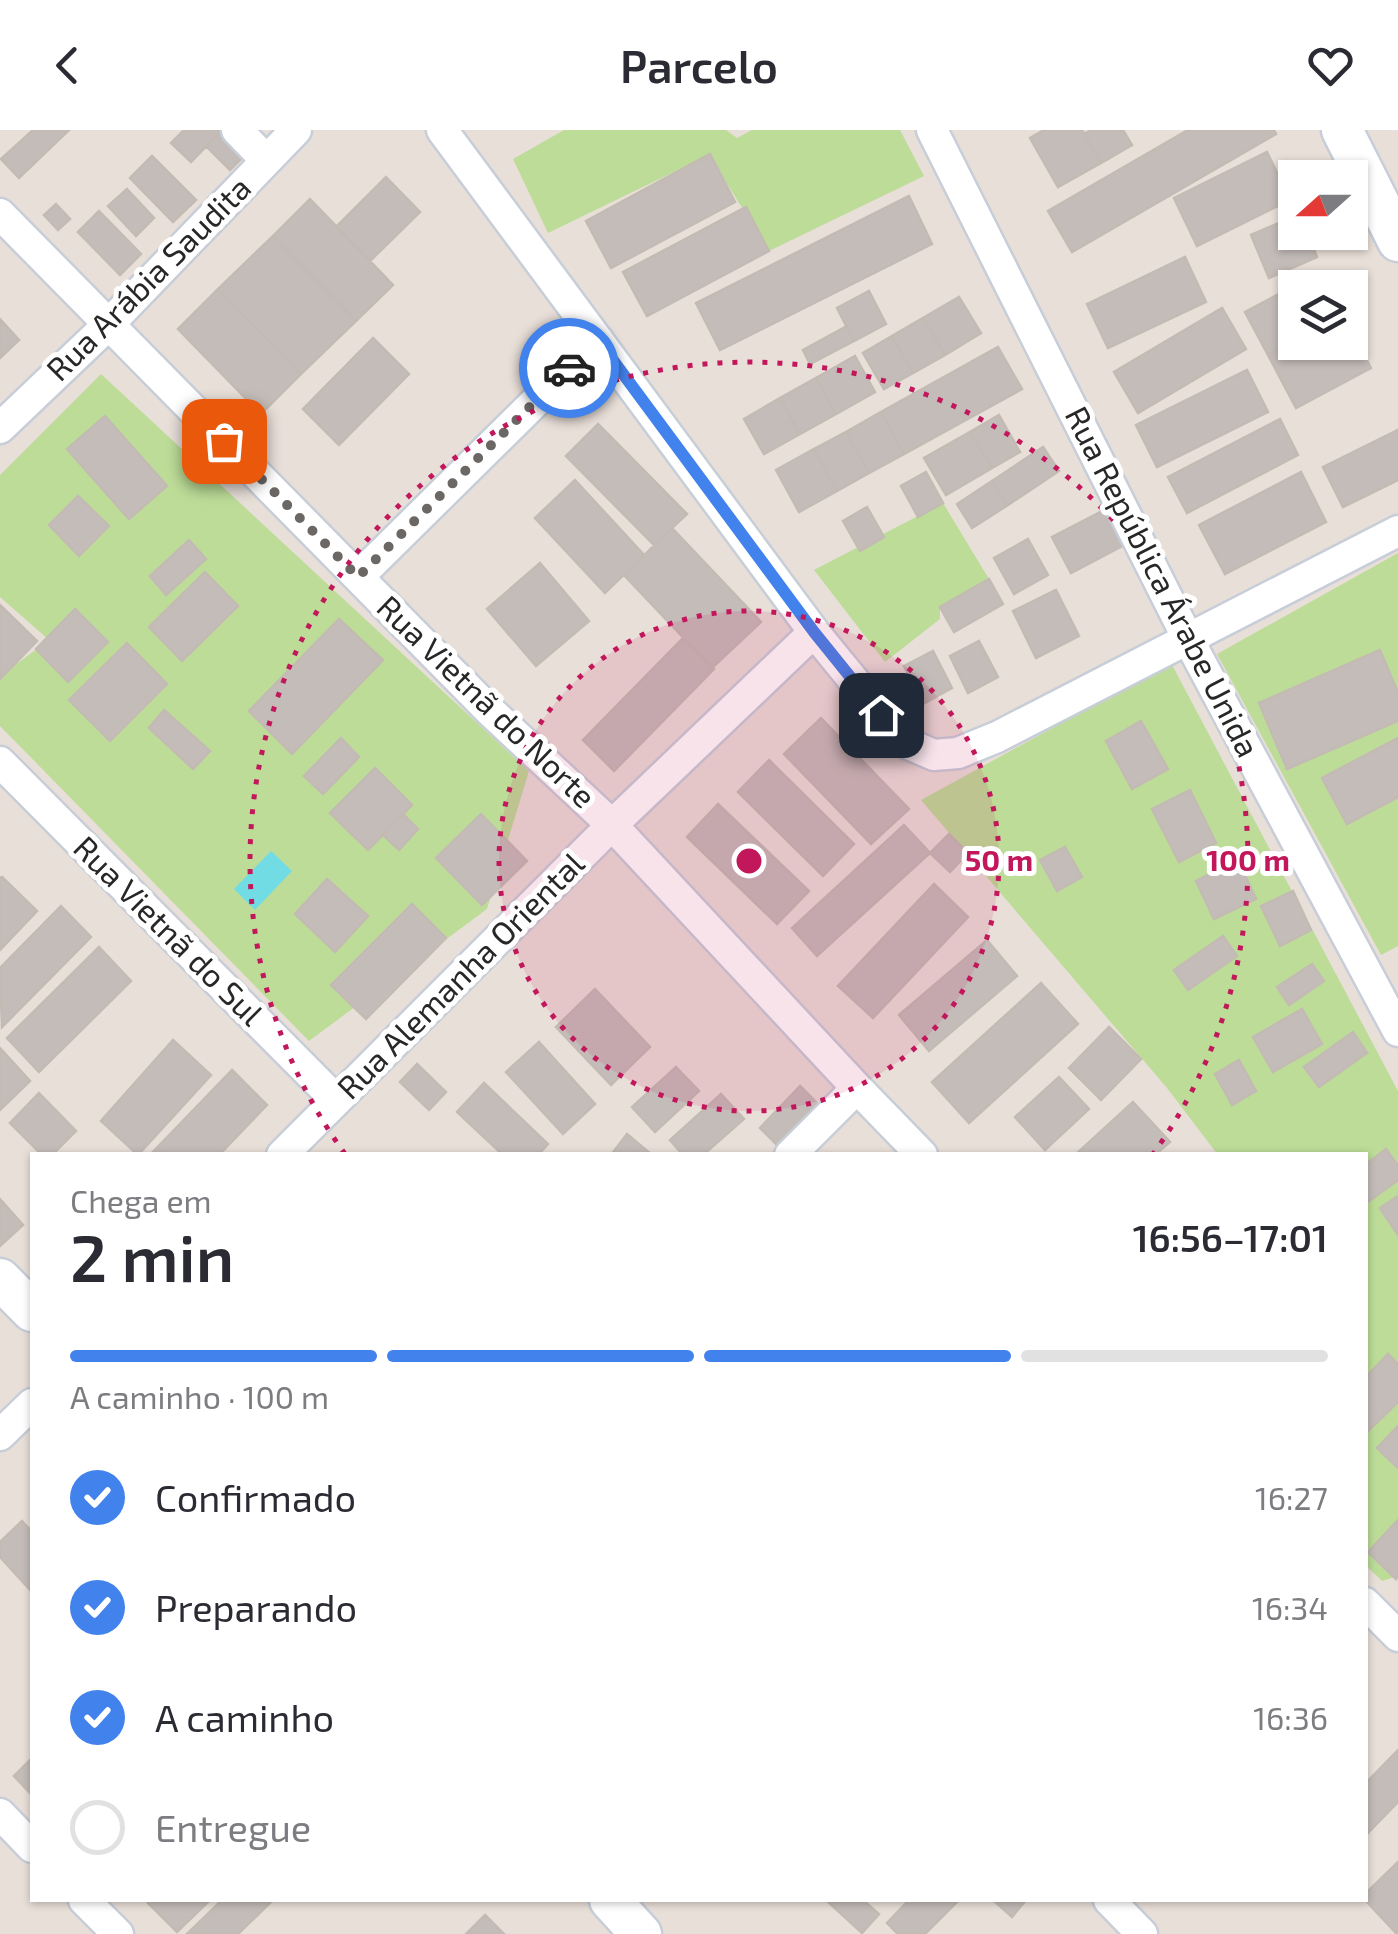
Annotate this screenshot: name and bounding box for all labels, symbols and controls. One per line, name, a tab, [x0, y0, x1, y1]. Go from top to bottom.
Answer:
icon: back	[40, 38, 95, 93]
text: Parcelo	[620, 38, 778, 92]
icon: heart	[1303, 38, 1358, 93]
north arrow	[1278, 160, 1368, 250]
map controls	[1278, 160, 1368, 360]
street label: Rua Arábia Saudita	[38, 168, 258, 388]
button: layers	[1278, 270, 1368, 360]
courier	[519, 318, 619, 418]
icon: car	[542, 341, 597, 396]
pin	[182, 399, 267, 484]
street label: Rua República Árabe Unida	[1059, 400, 1269, 763]
icon: bag	[197, 414, 252, 469]
street label: Rua Vietnã do Norte	[370, 587, 604, 814]
pin	[839, 673, 924, 758]
icon: home	[854, 688, 909, 743]
street label: Rua Vietnã do Sul	[67, 827, 272, 1032]
text: 50 m	[965, 841, 1033, 877]
text: 100 m	[1206, 841, 1290, 877]
street label: Rua Alemanha Oriental	[328, 843, 591, 1106]
centre of rings	[731, 843, 767, 879]
text: Chega em	[70, 1181, 212, 1219]
text: 16:56–17:01	[1133, 1214, 1328, 1260]
text: 2 min	[70, 1217, 234, 1295]
text: A caminho · 100 m	[70, 1377, 329, 1415]
icon: check	[70, 1470, 125, 1525]
text: Confirmado	[155, 1474, 356, 1520]
text: 16:27	[1255, 1478, 1328, 1516]
icon: check	[70, 1580, 125, 1635]
text: Preparando	[155, 1584, 357, 1630]
text: 16:34	[1252, 1588, 1328, 1626]
icon: check	[70, 1690, 125, 1745]
text: A caminho	[155, 1694, 334, 1740]
text: 16:36	[1253, 1698, 1328, 1736]
text: Entregue	[155, 1804, 311, 1850]

